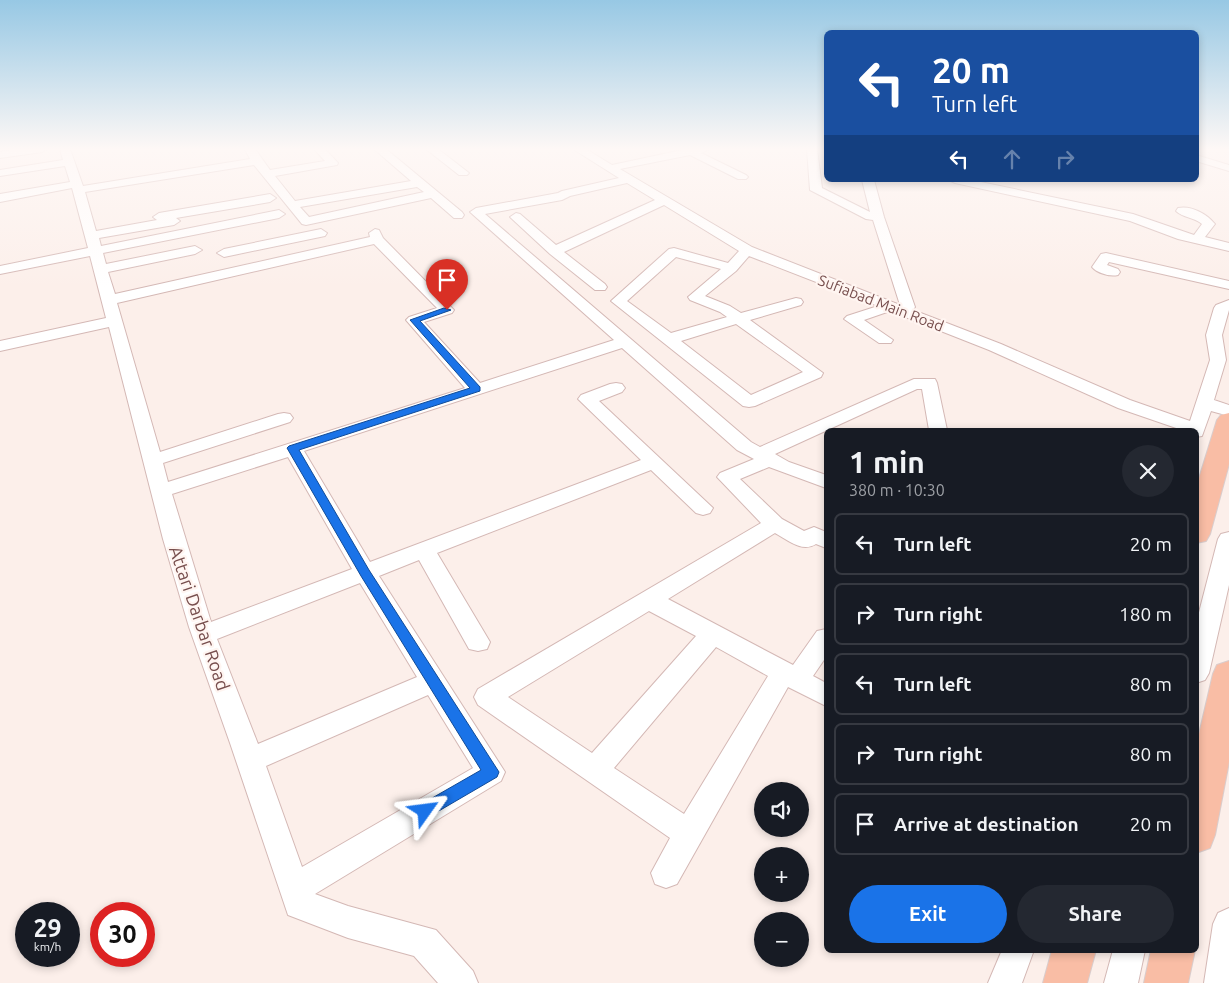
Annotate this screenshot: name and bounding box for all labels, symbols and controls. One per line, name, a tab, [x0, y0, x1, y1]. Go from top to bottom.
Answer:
icon: left	[849, 50, 914, 115]
text: 20 m	[932, 50, 1010, 90]
text: Turn left	[932, 91, 1017, 116]
icon: left	[945, 145, 973, 173]
icon: ahead	[998, 145, 1026, 173]
icon: right	[1051, 145, 1079, 173]
pin	[426, 259, 468, 310]
icon: arrive	[433, 266, 461, 294]
street label: Sufiabad Main Road	[816, 271, 946, 335]
text: 1 min	[849, 445, 925, 479]
button: close	[1122, 445, 1174, 497]
text: 380 m · 10:30	[849, 481, 945, 499]
icon: left	[851, 530, 879, 558]
text: Turn left	[894, 533, 972, 555]
text: 20 m	[1130, 533, 1172, 555]
street label: Attari Darbar Road	[166, 543, 234, 693]
icon: right	[851, 600, 879, 628]
text: Turn right	[894, 603, 982, 625]
text: 180 m	[1119, 603, 1172, 625]
icon: left	[851, 670, 879, 698]
text: Turn left	[894, 673, 972, 695]
text: 80 m	[1130, 673, 1172, 695]
icon: right	[851, 740, 879, 768]
text: Turn right	[894, 743, 982, 765]
text: 80 m	[1130, 743, 1172, 765]
map controls	[754, 782, 809, 967]
button: sound	[754, 782, 809, 837]
position arrow	[398, 784, 450, 836]
icon: arrive	[851, 810, 879, 838]
text: Arrive at destination	[894, 813, 1079, 835]
text: 20 m	[1130, 813, 1172, 835]
button: +	[754, 847, 809, 902]
button: Exit	[849, 885, 1007, 943]
button: Share	[1017, 885, 1174, 943]
speed limit sign: 30	[90, 902, 155, 967]
button: −	[754, 912, 809, 967]
text: 29	[33, 914, 62, 942]
text: km/h	[34, 940, 61, 953]

